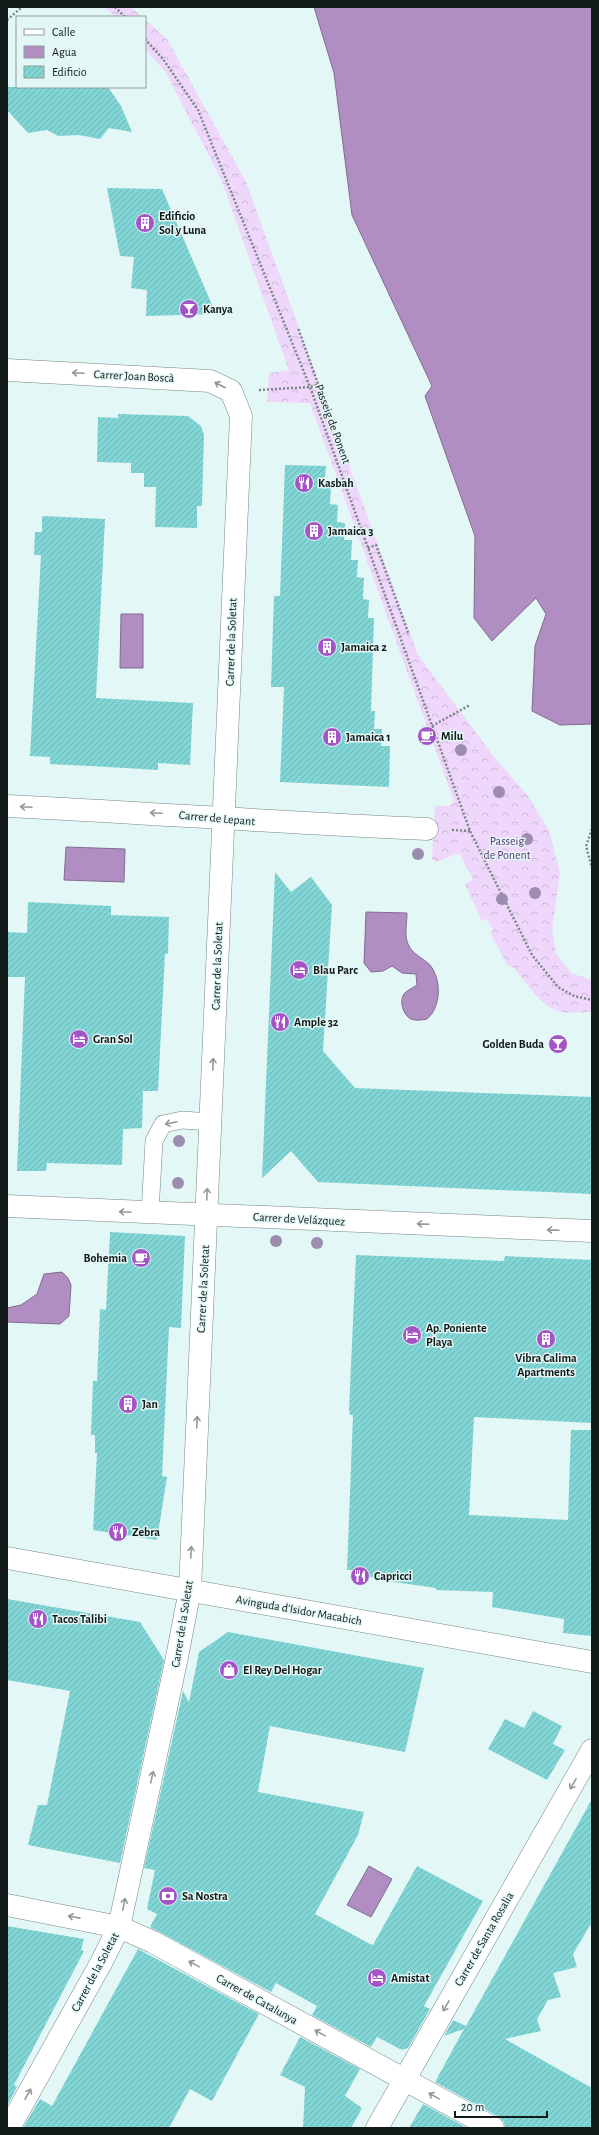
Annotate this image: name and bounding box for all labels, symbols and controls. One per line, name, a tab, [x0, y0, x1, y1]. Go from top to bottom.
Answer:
legend	[16, 16, 146, 88]
text: Calle	[52, 26, 75, 38]
text: Agua	[52, 46, 77, 58]
text: Edificio	[52, 66, 87, 78]
place label: Edificio Sol y Luna	[159, 210, 207, 237]
building icon: Edificio Sol y Luna	[134, 212, 156, 234]
bar icon: Kanya	[178, 298, 200, 320]
place label: Kanya	[203, 303, 233, 316]
street label: Carrer Joan Boscà	[94, 368, 175, 384]
one-way arrow	[72, 370, 85, 377]
one-way arrow	[214, 381, 226, 389]
street label: Passeig de Ponent	[313, 383, 353, 465]
restaurant icon: Kasbah	[293, 472, 315, 494]
place label: Kasbah	[318, 477, 354, 489]
building icon: Jamaica 3	[303, 520, 325, 542]
place label: Jamaica 3	[328, 525, 373, 537]
street label: Carrer de la Soletat	[223, 598, 239, 686]
building icon: Jamaica 2	[316, 636, 338, 658]
place label: Jamaica 2	[341, 641, 387, 653]
cafe icon: Milu	[416, 725, 438, 747]
building icon: Jamaica 1	[321, 726, 343, 748]
place label: Milu	[441, 730, 464, 742]
place label: Jamaica 1	[346, 731, 391, 743]
one-way arrow	[20, 803, 33, 811]
street label: Carrer de Lepant	[178, 809, 256, 827]
one-way arrow	[150, 810, 163, 817]
park label: Passeig de Ponent	[484, 835, 531, 861]
street label: Carrer de la Soletat	[209, 922, 225, 1010]
hotel icon: Blau Parc	[288, 959, 310, 981]
place label: Blau Parc	[313, 964, 358, 976]
restaurant icon: Ample 32	[269, 1011, 291, 1033]
place label: Ample 32	[294, 1016, 339, 1028]
hotel icon: Gran Sol	[68, 1028, 90, 1050]
place label: Gran Sol	[93, 1033, 133, 1045]
bar icon: Golden Buda	[547, 1033, 569, 1055]
place label: Golden Buda	[482, 1038, 544, 1050]
one-way arrow	[209, 1058, 216, 1071]
one-way arrow	[165, 1119, 178, 1127]
one-way arrow	[203, 1188, 210, 1201]
one-way arrow	[119, 1208, 132, 1215]
street label: Carrer de Velázquez	[253, 1211, 345, 1227]
one-way arrow	[417, 1221, 430, 1228]
one-way arrow	[547, 1226, 560, 1234]
street label: Carrer de la Soletat	[195, 1245, 211, 1333]
cafe icon: Bohemia	[130, 1247, 152, 1269]
place label: Bohemia	[84, 1252, 127, 1264]
place label: Ap. Poniente Playa	[426, 1322, 487, 1349]
hotel icon: Ap. Poniente Playa	[401, 1324, 423, 1346]
building icon: Vibra Calima Apartments	[535, 1328, 557, 1350]
place label: Vibra Calima Apartments	[515, 1352, 577, 1378]
building icon: Jan	[117, 1393, 139, 1415]
place label: Jan	[142, 1398, 158, 1410]
one-way arrow	[193, 1416, 200, 1429]
restaurant icon: Zebra	[107, 1521, 129, 1543]
place label: Zebra	[132, 1526, 160, 1538]
one-way arrow	[187, 1546, 195, 1559]
restaurant icon: Capricci	[349, 1565, 371, 1587]
place label: Capricci	[374, 1570, 412, 1582]
street label: Carrer de la Soletat	[169, 1579, 195, 1668]
street label: Avinguda d'Isidor Macabich	[235, 1593, 363, 1627]
restaurant icon: Tacos Talibi	[27, 1608, 49, 1630]
place label: Tacos Talibi	[52, 1613, 107, 1625]
shop icon: El Rey Del Hogar	[218, 1659, 240, 1681]
place label: El Rey Del Hogar	[243, 1664, 323, 1677]
one-way arrow	[148, 1771, 156, 1784]
one-way arrow	[568, 1778, 576, 1790]
bank icon: Sa Nostra	[157, 1885, 179, 1907]
place label: Sa Nostra	[182, 1890, 228, 1902]
street label: Carrer de Santa Rosalia	[452, 1890, 516, 1988]
one-way arrow	[121, 1898, 129, 1911]
one-way arrow	[68, 1913, 81, 1921]
street label: Carrer de la Soletat	[69, 1930, 121, 2014]
one-way arrow	[188, 1960, 200, 1968]
hotel icon: Amistat	[366, 1967, 388, 1989]
street label: Carrer de Catalunya	[214, 1972, 300, 2027]
place label: Amistat	[391, 1972, 429, 1984]
one-way arrow	[441, 2000, 449, 2012]
one-way arrow	[314, 2029, 326, 2037]
one-way arrow	[25, 2088, 32, 2100]
one-way arrow	[428, 2091, 440, 2099]
scale bar	[455, 2093, 547, 2119]
text: 20 m	[461, 2101, 484, 2113]

